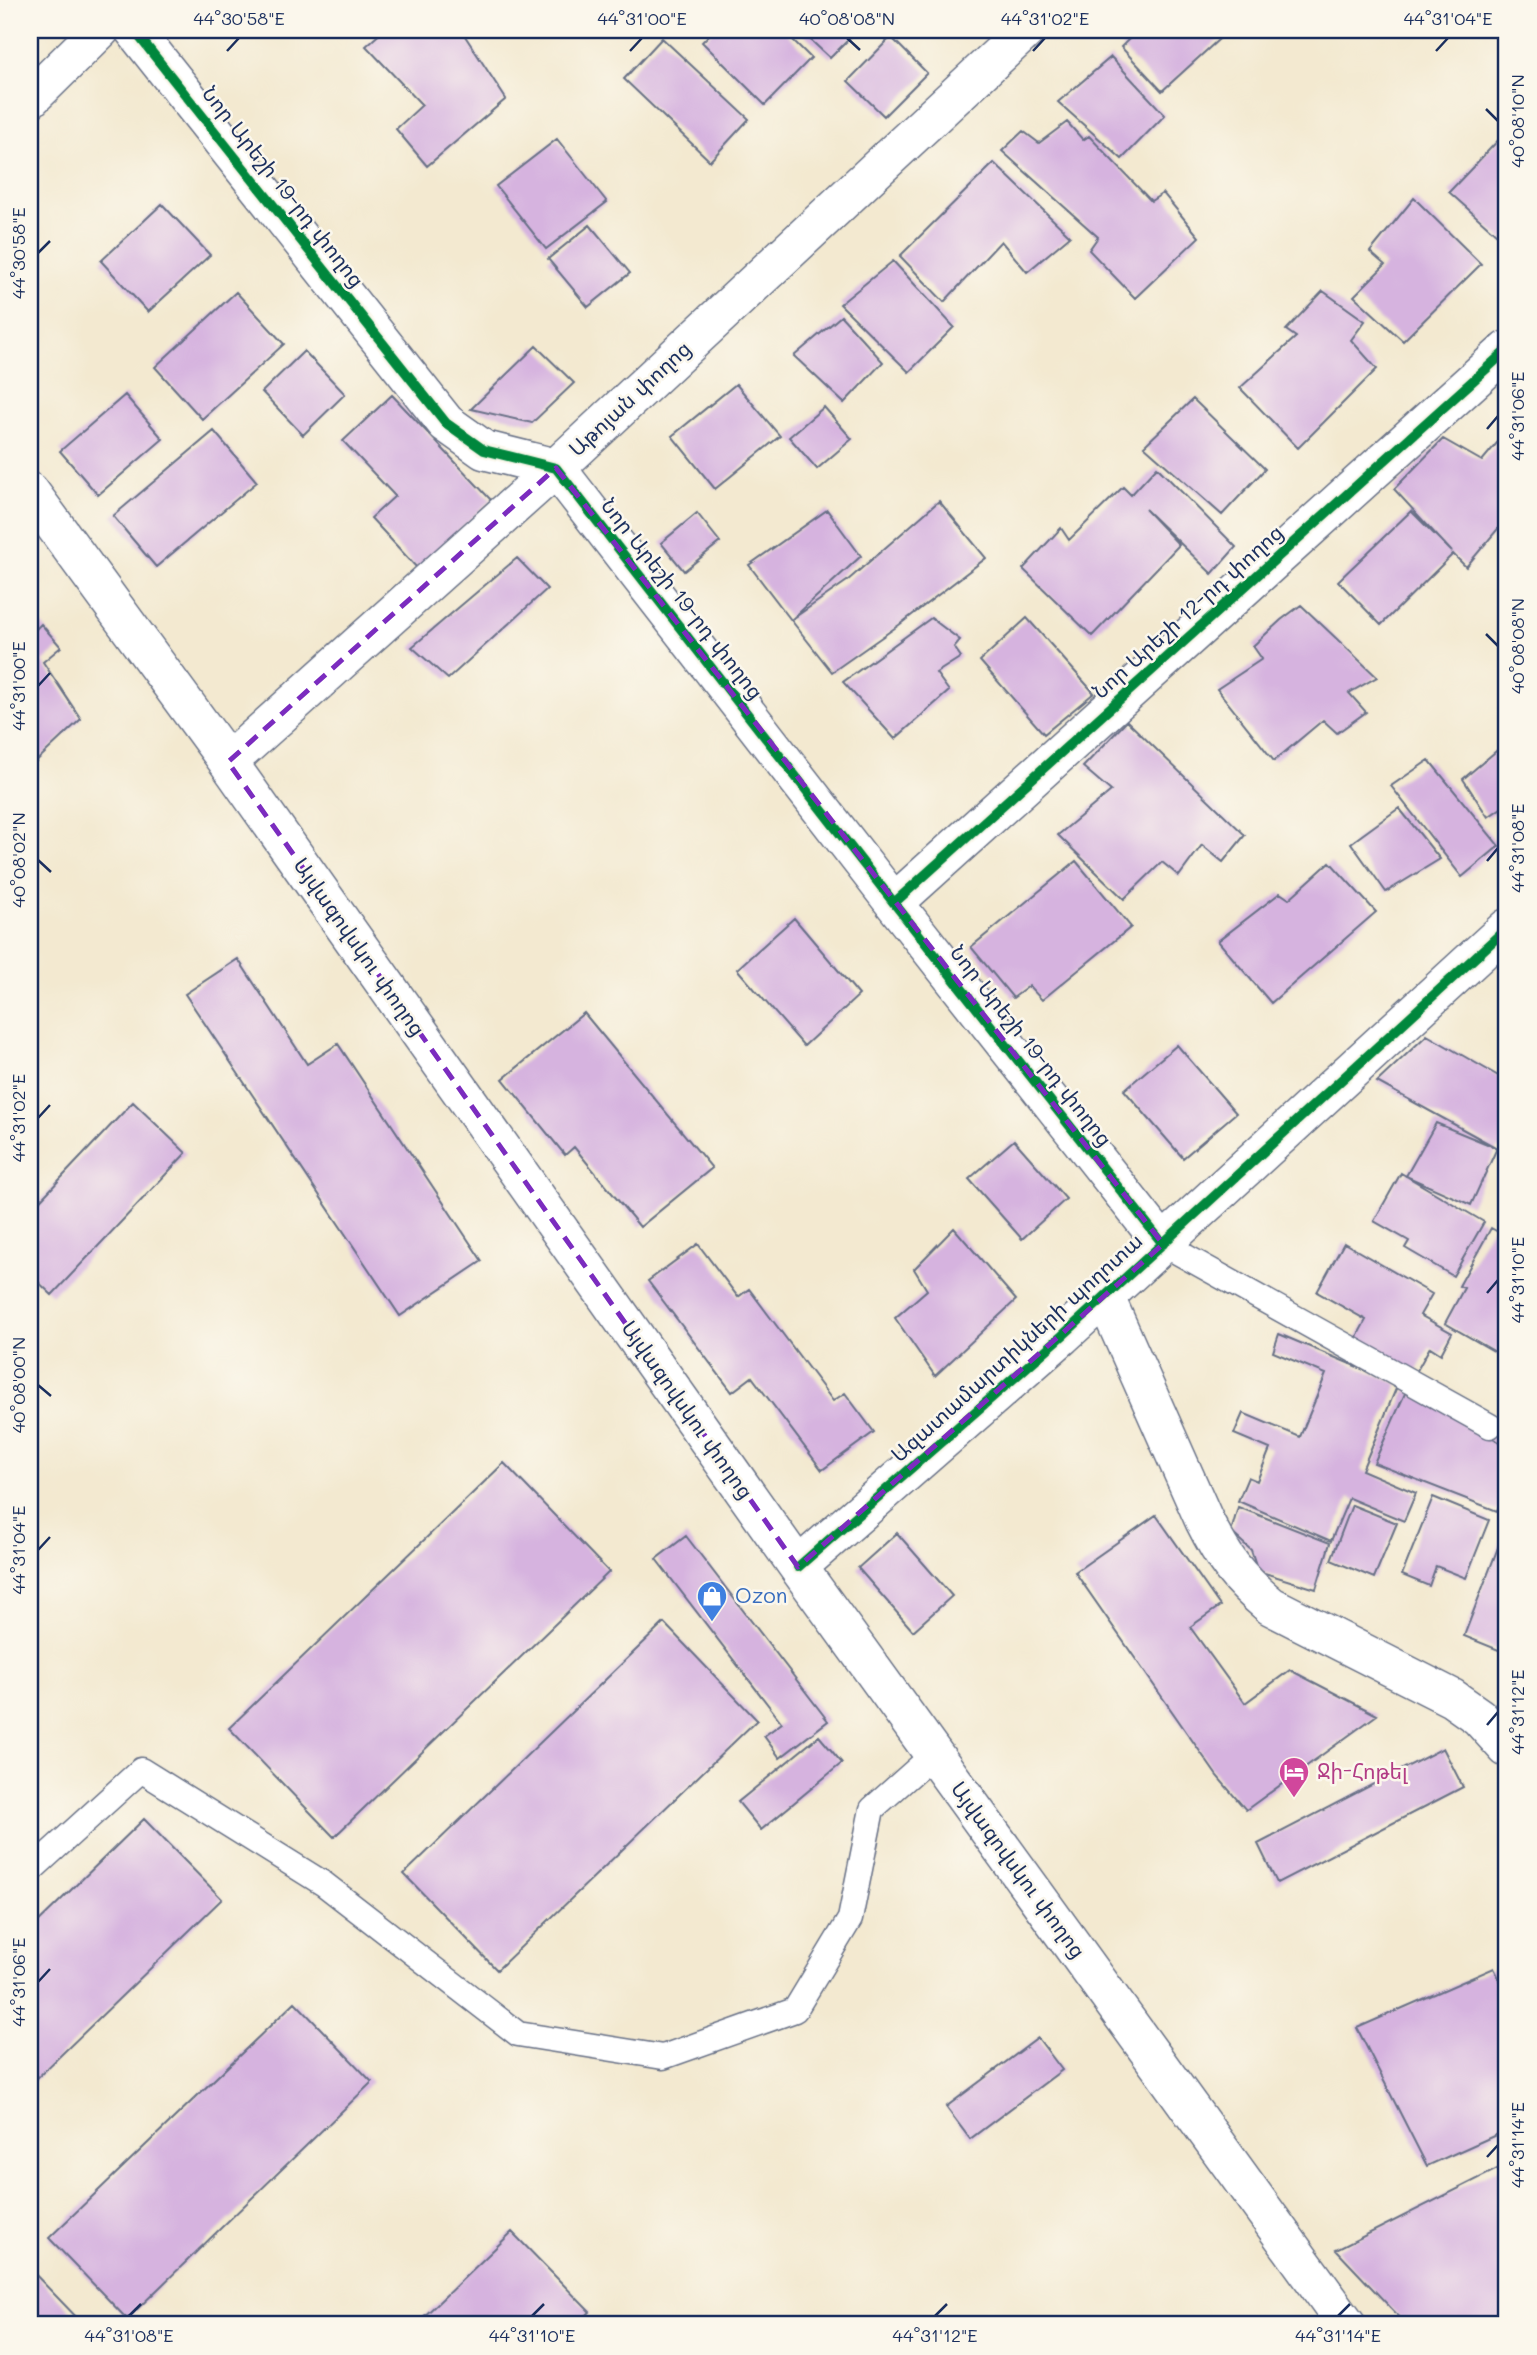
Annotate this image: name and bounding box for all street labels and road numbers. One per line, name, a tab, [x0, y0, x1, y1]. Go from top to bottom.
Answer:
street label: Նոր Արեշի 19-րդ փողոց	[197, 80, 371, 292]
street label: Աթոյան փողոց	[562, 334, 696, 461]
street label: Նոր Արեշի 19-րդ փողոց	[596, 492, 770, 704]
street label: Նոր Արեշի 12-րդ փողոց	[1086, 518, 1288, 704]
street label: Այվազովսկու փողոց	[288, 852, 432, 1041]
street label: Նոր Արեշի 19-րդ փողոց	[945, 939, 1119, 1151]
street label: Ազատամարտիկների պողոտա	[884, 1227, 1147, 1467]
street label: Այվազովսկու փողոց	[616, 1315, 760, 1504]
street label: Այվազովսկու փողոց	[946, 1775, 1092, 1963]

